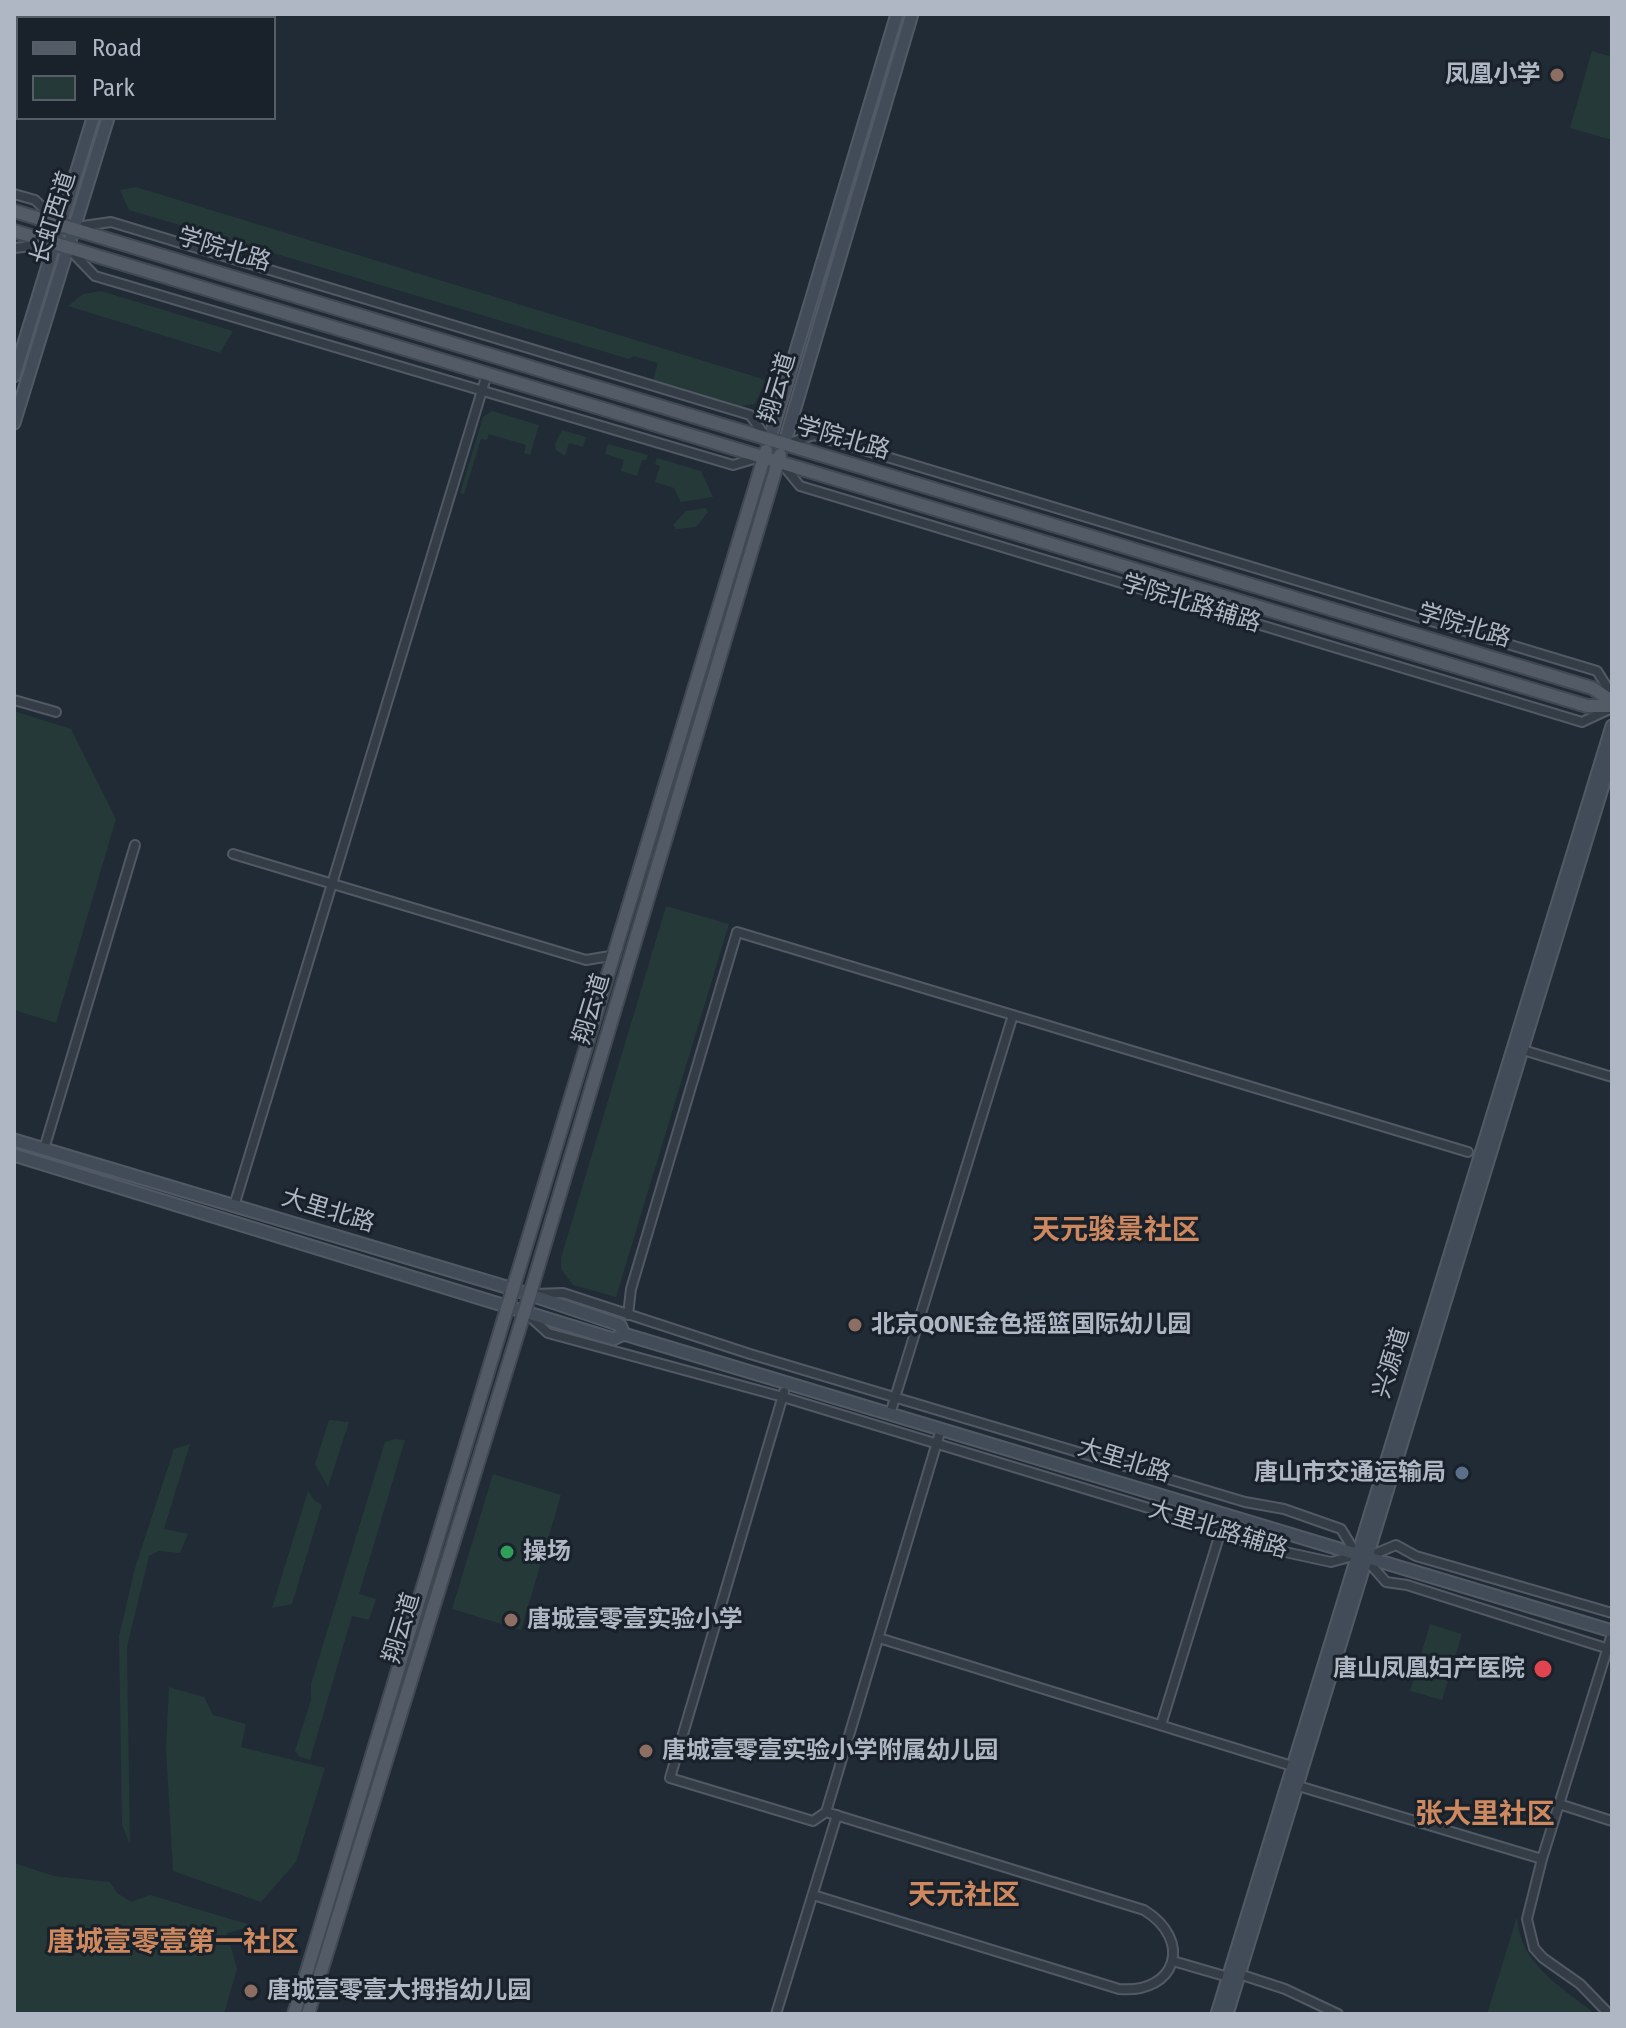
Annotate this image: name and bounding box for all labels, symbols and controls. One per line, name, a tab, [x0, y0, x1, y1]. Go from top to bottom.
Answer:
legend	[16, 16, 276, 120]
text: Road	[92, 34, 142, 62]
place label: 凤凰小学	[1445, 61, 1541, 89]
marker: 凤凰小学	[1548, 66, 1566, 84]
text: Park	[92, 74, 135, 102]
street label: 长虹西道	[25, 168, 83, 268]
street label: 学院北路	[174, 222, 274, 278]
street label: 翔云道	[754, 349, 802, 427]
street label: 学院北路	[793, 412, 893, 466]
street label: 学院北路辅路	[1118, 569, 1264, 639]
street label: 学院北路	[1414, 598, 1514, 654]
street label: 翔云道	[568, 970, 616, 1048]
street label: 大里北路	[278, 1183, 378, 1239]
district label: 天元骏景社区	[1032, 1214, 1200, 1248]
place label: 北京QONE金色摇篮国际幼儿园	[871, 1311, 1191, 1339]
marker: 北京QONE金色摇篮国际幼儿园	[846, 1316, 864, 1334]
street label: 兴源道	[1368, 1324, 1416, 1402]
street label: 大里北路	[1074, 1433, 1174, 1489]
place label: 唐山市交通运输局	[1254, 1459, 1446, 1487]
marker: 唐山市交通运输局	[1453, 1464, 1471, 1482]
street label: 大里北路辅路	[1145, 1495, 1291, 1565]
place label: 操场	[523, 1538, 571, 1566]
marker: 操场	[498, 1543, 516, 1561]
street label: 翔云道	[378, 1589, 426, 1667]
place label: 唐城壹零壹实验小学	[527, 1606, 743, 1634]
marker: 唐城壹零壹实验小学	[502, 1611, 520, 1629]
place label: 唐山凤凰妇产医院	[1333, 1655, 1525, 1683]
marker: 唐山凤凰妇产医院	[1532, 1658, 1554, 1680]
place label: 唐城壹零壹实验小学附属幼儿园	[662, 1737, 998, 1765]
marker: 唐城壹零壹实验小学附属幼儿园	[637, 1742, 655, 1760]
district label: 张大里社区	[1415, 1798, 1555, 1832]
district label: 天元社区	[908, 1879, 1020, 1913]
district label: 唐城壹零壹第一社区	[47, 1926, 299, 1960]
place label: 唐城壹零壹大拇指幼儿园	[267, 1977, 531, 2005]
marker: 唐城壹零壹大拇指幼儿园	[242, 1982, 260, 2000]

